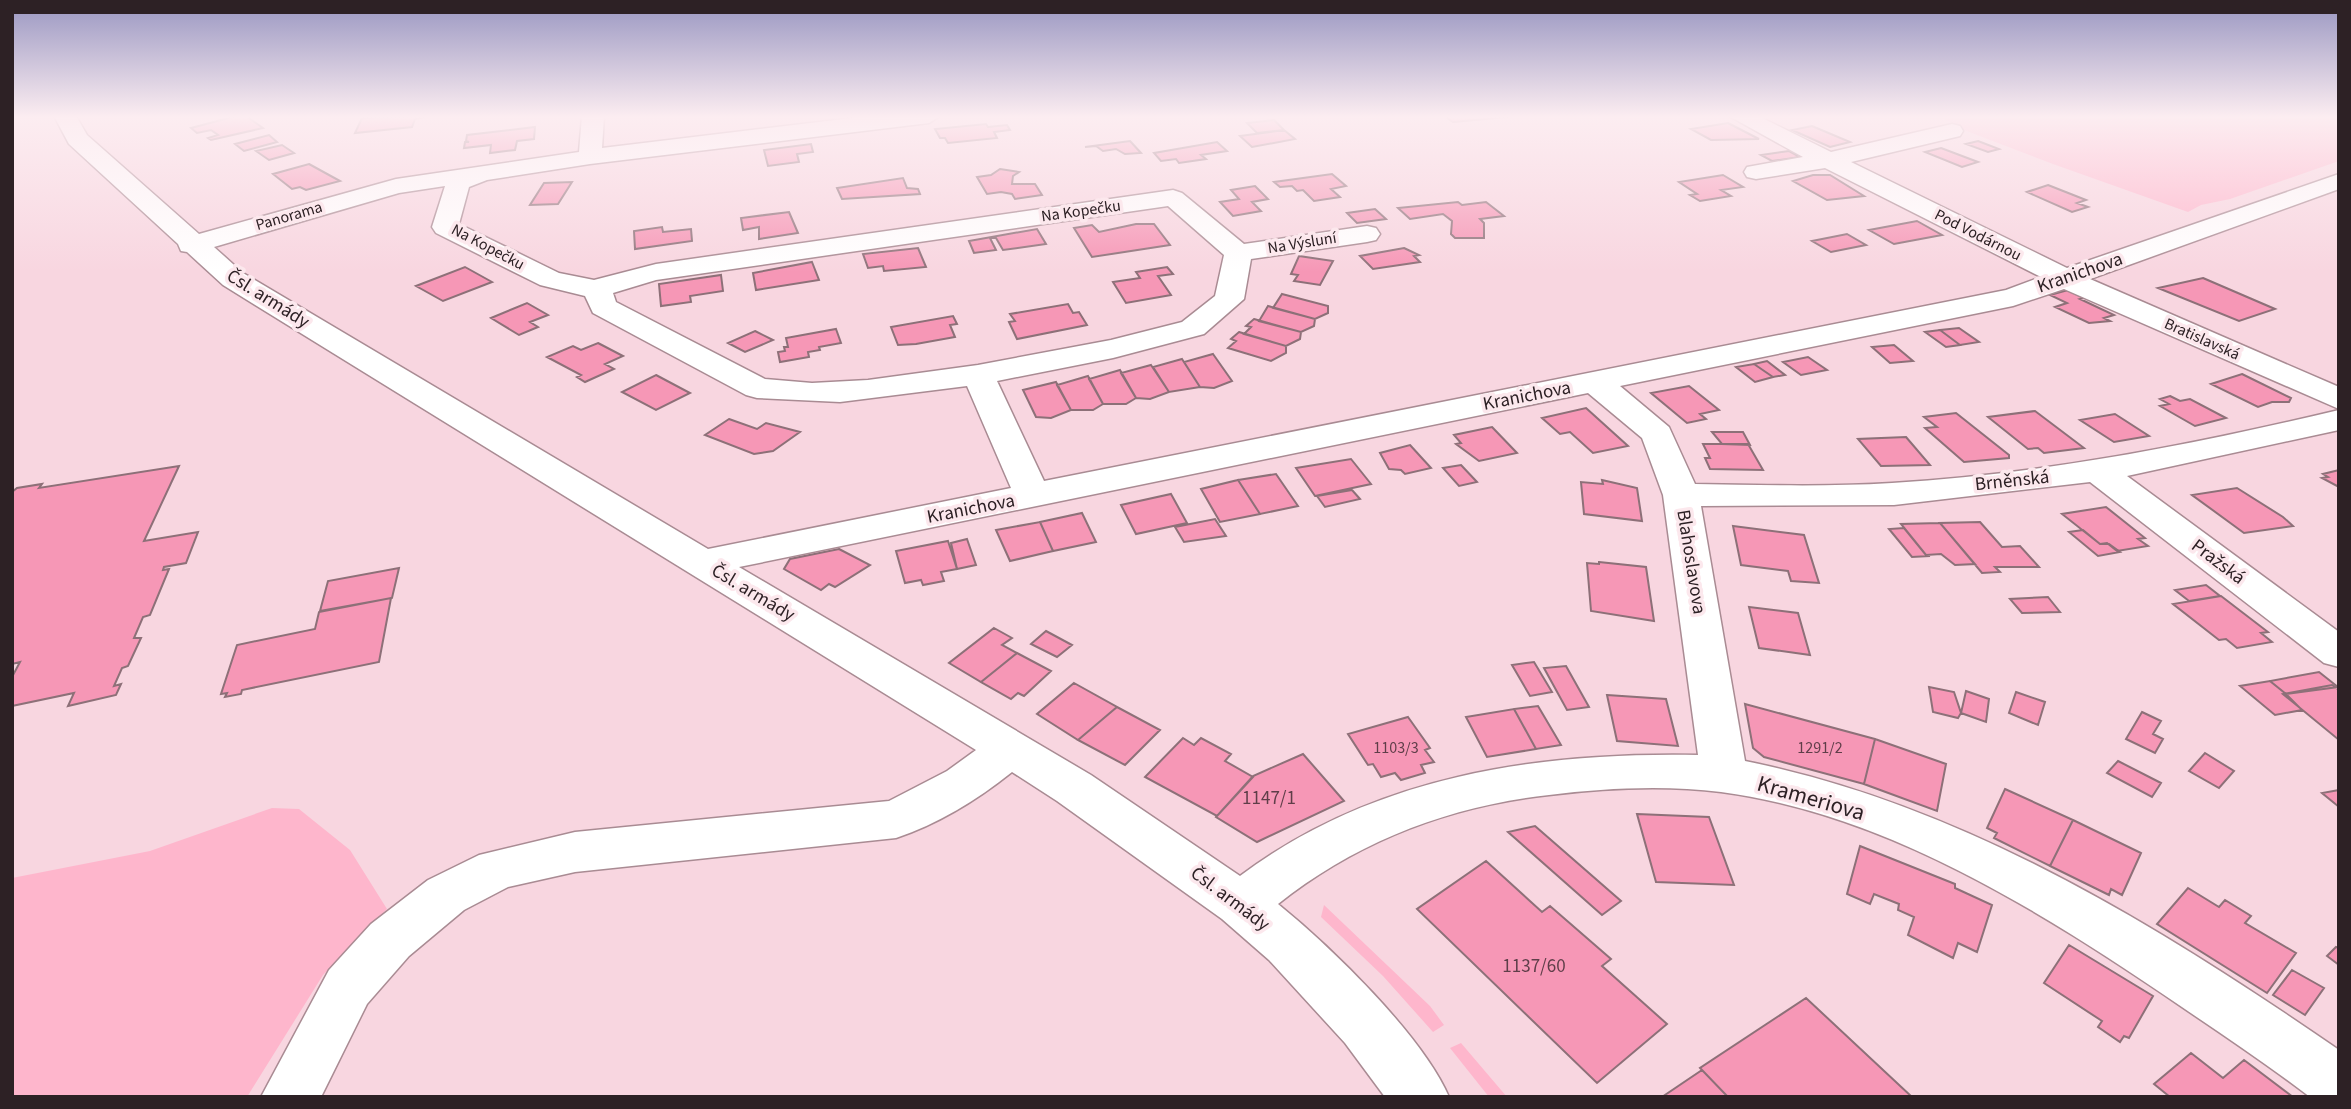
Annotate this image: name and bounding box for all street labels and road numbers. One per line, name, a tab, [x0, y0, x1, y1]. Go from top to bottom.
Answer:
street label: Na Kopečku	[1040, 195, 1122, 227]
street label: Panorama	[253, 196, 325, 236]
street label: Pod Vodárnou	[1931, 204, 2025, 266]
street label: Na Kopečku	[448, 219, 528, 275]
street label: Na Výsluní	[1266, 227, 1339, 259]
street label: Kranichova	[2033, 246, 2127, 300]
street label: Čsl. armády	[221, 263, 315, 335]
street label: Bratislavská	[2161, 313, 2243, 365]
street label: Kranichova	[1481, 374, 1573, 418]
street label: Brněnská	[1973, 464, 2051, 498]
street label: Kranichova	[925, 487, 1017, 531]
street label: Blahoslavova	[1669, 508, 1713, 616]
street label: Pražská	[2185, 533, 2251, 591]
street label: Čsl. armády	[706, 557, 800, 629]
street label: Krameriova	[1753, 767, 1869, 829]
street label: Čsl. armády	[1185, 860, 1275, 938]

